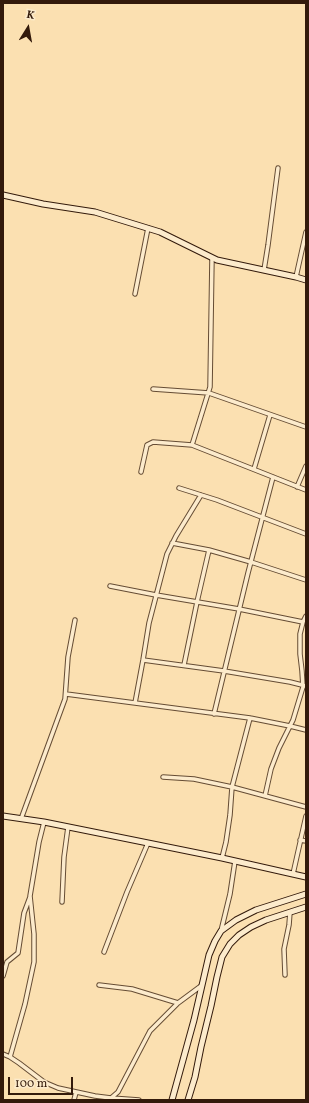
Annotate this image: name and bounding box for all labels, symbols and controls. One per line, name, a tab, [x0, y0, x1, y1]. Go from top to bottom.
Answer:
north arrow	[8, 8, 48, 48]
text: K	[25, 8, 36, 24]
scale bar	[10, 1069, 75, 1095]
text: 100 m	[15, 1076, 47, 1092]

